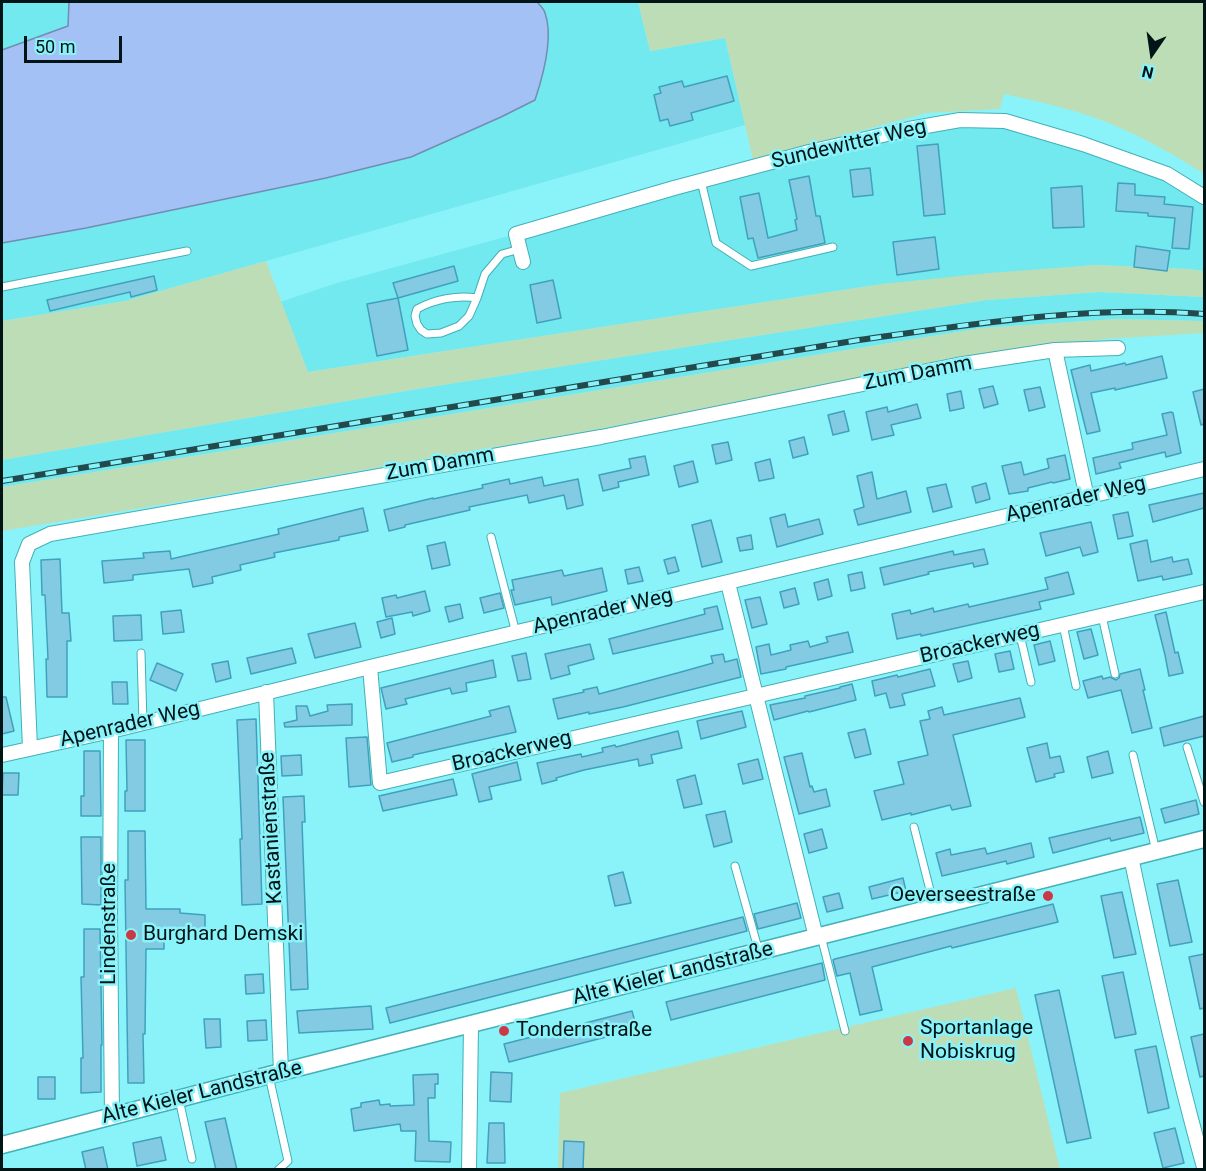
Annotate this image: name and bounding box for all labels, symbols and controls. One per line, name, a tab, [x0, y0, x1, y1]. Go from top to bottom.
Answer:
scale bar	[27, 24, 124, 62]
north arrow	[1122, 24, 1182, 84]
text: 50 m	[35, 36, 75, 57]
text: N	[1140, 62, 1155, 83]
street label: Sundewitter Weg	[769, 115, 929, 175]
street label: Zum Damm	[862, 351, 974, 397]
street label: Zum Damm	[384, 443, 496, 487]
street label: Apenrader Weg	[1004, 472, 1148, 528]
street label: Apenrader Weg	[531, 584, 675, 640]
street label: Broackerweg	[918, 618, 1042, 670]
street label: Apenrader Weg	[58, 697, 202, 753]
street label: Broackerweg	[450, 726, 574, 778]
street label: Kastanienstraße	[255, 751, 289, 905]
street label: Lindenstraße	[97, 863, 123, 985]
place label: Oeverseestraße	[890, 883, 1036, 909]
marker: Oeverseestraße	[1041, 889, 1055, 903]
place label: Burghard Demski	[143, 922, 303, 948]
marker: Burghard Demski	[124, 928, 138, 942]
street label: Alte Kieler Landstraße	[570, 937, 776, 1011]
place label: Sportanlage Nobiskrug	[920, 1016, 1033, 1066]
place label: Tondernstraße	[516, 1018, 652, 1044]
marker: Tondernstraße	[497, 1024, 511, 1038]
marker: Sportanlage Nobiskrug	[901, 1034, 915, 1048]
street label: Alte Kieler Landstraße	[99, 1056, 305, 1130]

